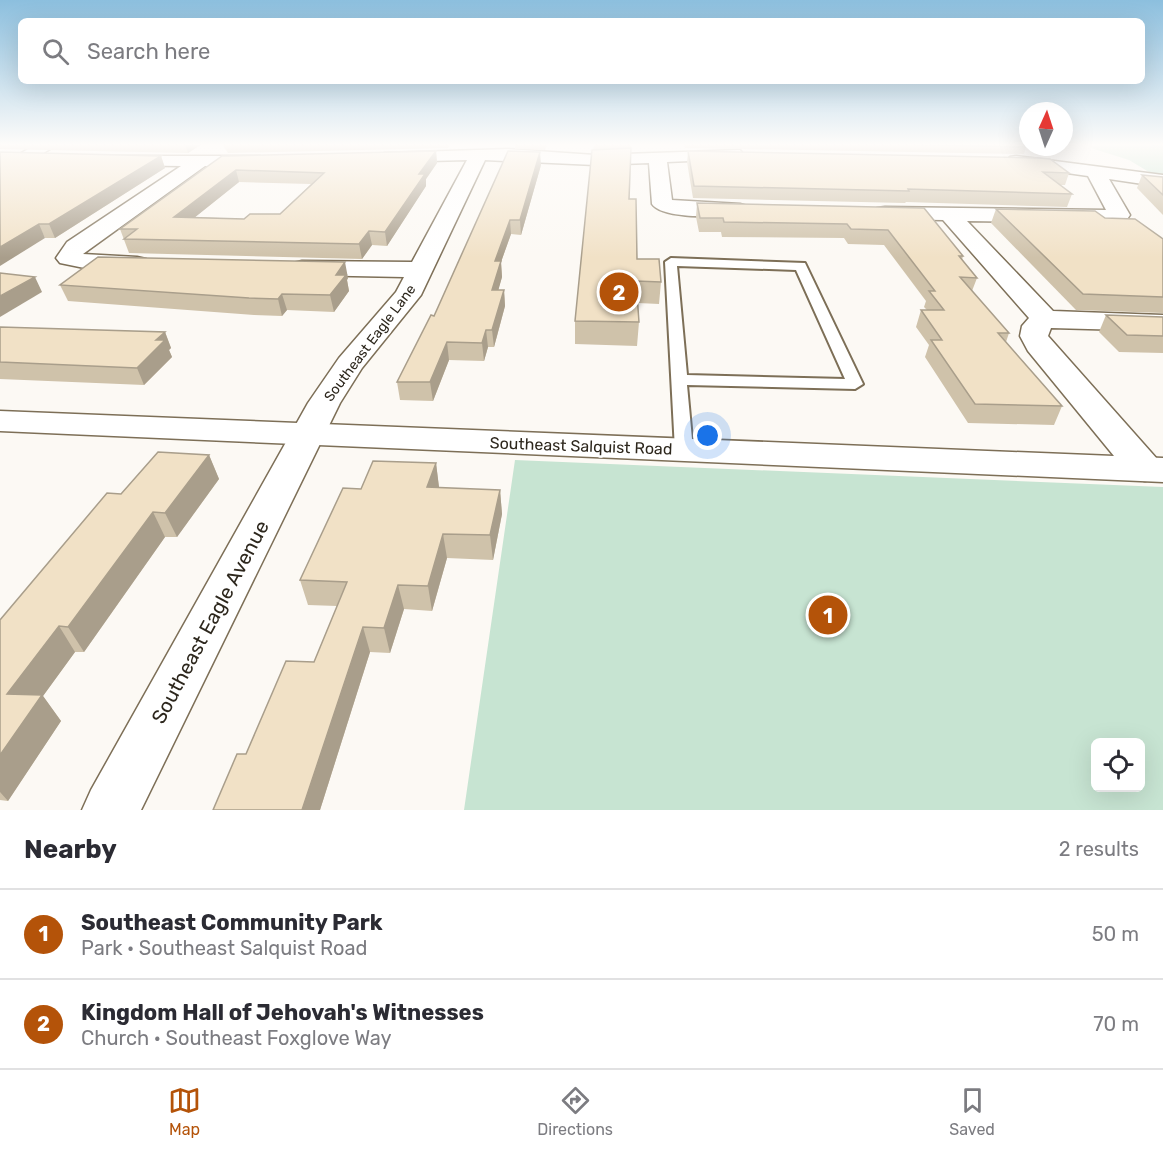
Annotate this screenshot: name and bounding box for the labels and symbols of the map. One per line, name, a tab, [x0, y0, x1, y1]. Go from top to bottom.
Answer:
north arrow	[1019, 102, 1073, 156]
pin: 2	[600, 270, 638, 314]
street label: Southeast Eagle Lane	[320, 281, 420, 405]
your location	[693, 421, 722, 450]
street label: Southeast Salquist Road	[489, 433, 673, 459]
street label: Southeast Eagle Avenue	[146, 516, 274, 728]
pin: 1	[808, 592, 848, 638]

